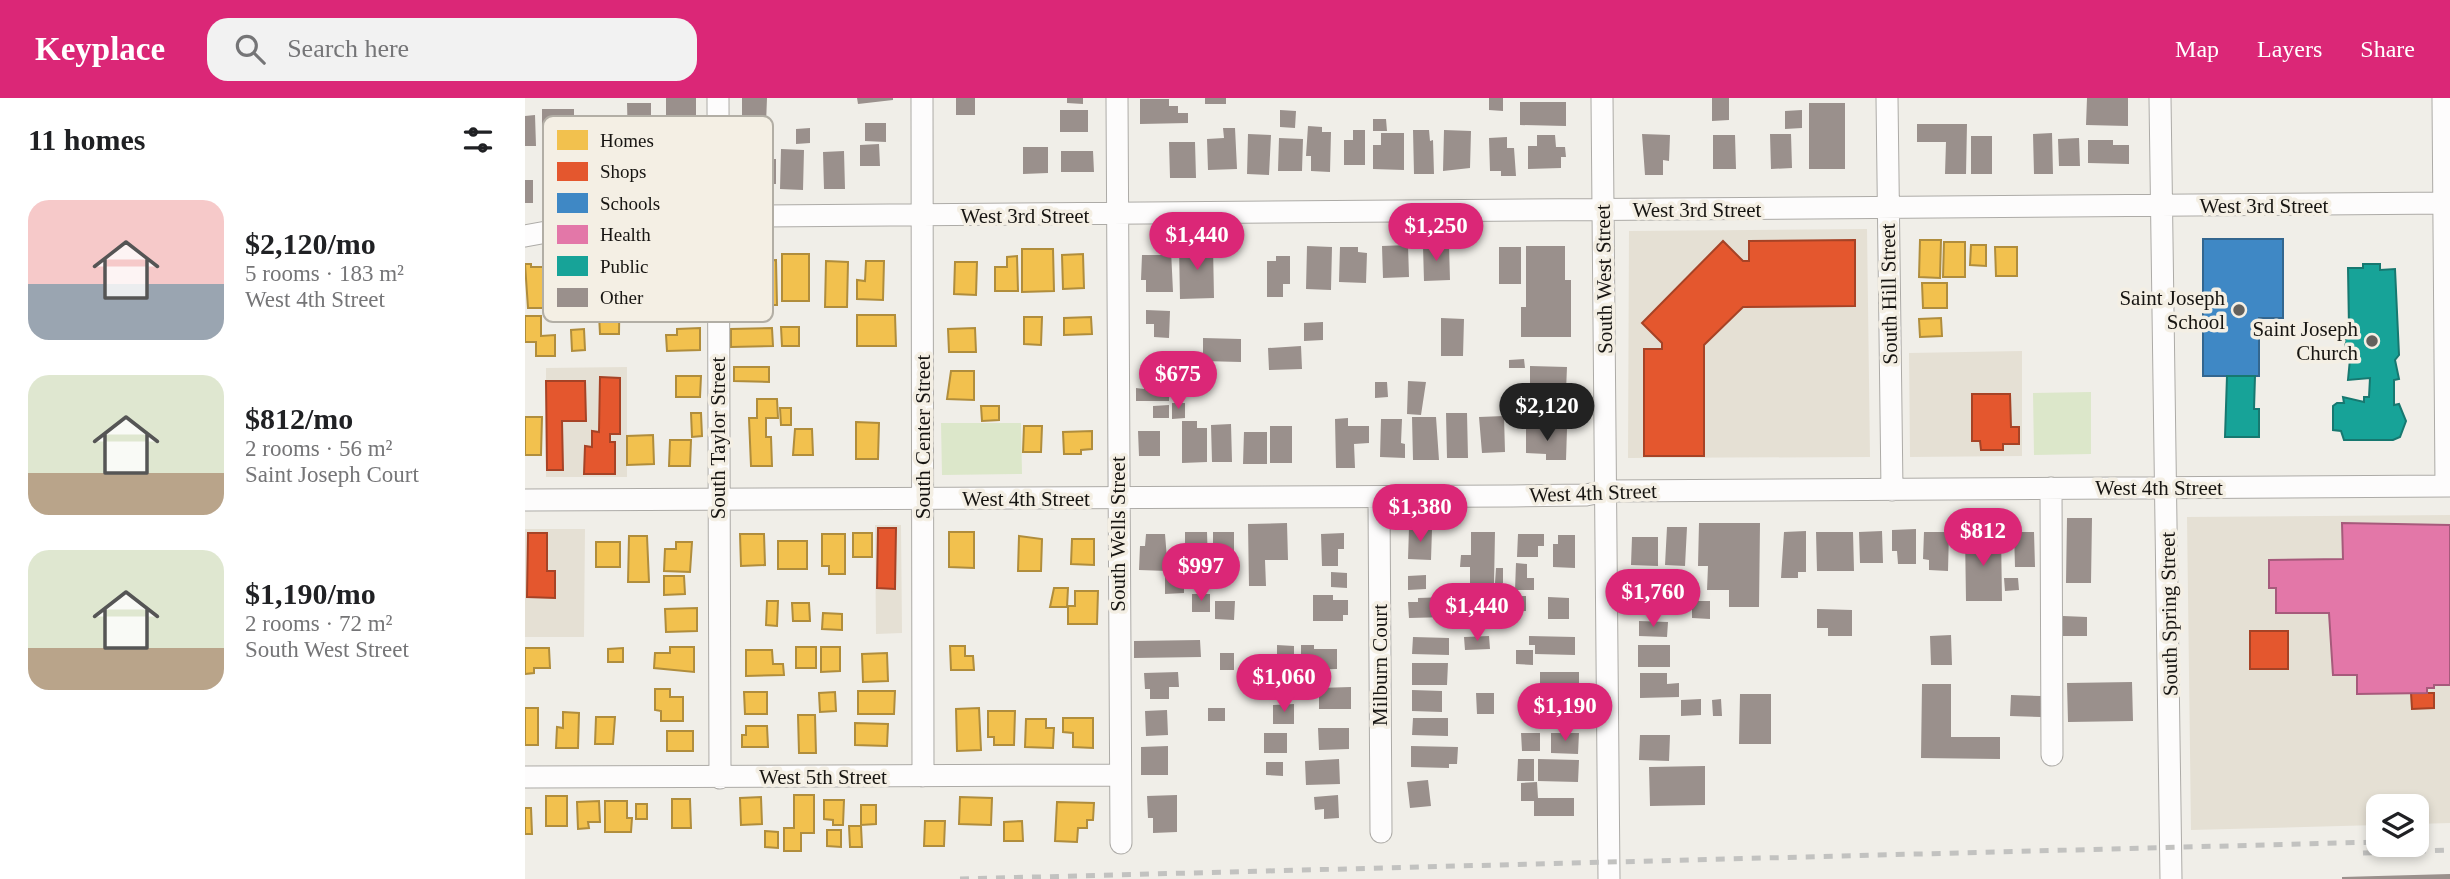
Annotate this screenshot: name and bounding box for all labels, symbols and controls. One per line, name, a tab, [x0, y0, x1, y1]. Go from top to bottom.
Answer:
search box	[207, 18, 697, 81]
icon: search	[231, 30, 269, 68]
text: Keyplace	[35, 31, 165, 67]
text: Search here	[287, 34, 409, 63]
text: Map	[2175, 36, 2219, 62]
text: Layers	[2257, 36, 2322, 62]
text: Share	[2360, 36, 2415, 62]
legend	[543, 116, 773, 322]
icon: filters	[459, 121, 497, 159]
text: 11 homes	[28, 123, 146, 156]
text: Homes	[600, 130, 654, 151]
text: Shops	[600, 161, 646, 182]
text: Schools	[600, 193, 660, 214]
street label: West 3rd Street	[2200, 194, 2329, 218]
street label: West 3rd Street	[1633, 198, 1762, 222]
street label: West 3rd Street	[961, 204, 1090, 228]
pin: $1,250	[1379, 204, 1493, 263]
street label: South West Street	[1591, 204, 1617, 354]
pin: $1,440	[1140, 212, 1254, 272]
text: $1,250	[1404, 213, 1468, 238]
text: $1,440	[1165, 222, 1229, 247]
street label: South Hill Street	[1876, 223, 1902, 365]
text: Health	[600, 224, 651, 245]
text: $2,120/mo	[245, 227, 376, 260]
icon: home	[84, 228, 168, 312]
text: Public	[600, 256, 649, 277]
text: 5 rooms · 183 m²	[245, 261, 404, 286]
place label: Saint Joseph School	[2119, 286, 2225, 334]
text: West 4th Street	[245, 287, 385, 312]
text: Other	[600, 287, 644, 308]
marker: Saint Joseph School	[2231, 302, 2247, 318]
place label: Saint Joseph Church	[2252, 317, 2358, 365]
marker: Saint Joseph Church	[2364, 333, 2380, 349]
pin: $675	[1137, 352, 1219, 411]
street label: South Center Street	[911, 355, 935, 519]
street label: South Taylor Street	[706, 357, 730, 519]
text: $675	[1155, 361, 1201, 386]
pin: $2,120	[1490, 384, 1604, 443]
text: $2,120	[1515, 393, 1579, 418]
text: $812/mo	[245, 402, 353, 435]
icon: home	[84, 403, 168, 487]
text: 2 rooms · 56 m²	[245, 436, 392, 461]
street label: South Wells Street	[1106, 456, 1130, 612]
text: Saint Joseph Court	[245, 462, 419, 487]
street label: West 4th Street	[2095, 476, 2223, 500]
street label: West 4th Street	[1529, 479, 1657, 507]
pin: $1,380	[1363, 484, 1477, 544]
street label: West 4th Street	[962, 487, 1090, 511]
text: $1,380	[1388, 494, 1452, 519]
pin: $812	[1942, 508, 2024, 568]
text: $812	[1960, 518, 2006, 543]
street label: South Spring Street	[2156, 531, 2182, 696]
pin: $997	[1160, 544, 1242, 603]
text: $997	[1178, 553, 1224, 578]
pin: $1,760	[1596, 570, 1710, 629]
text: $1,190/mo	[245, 577, 376, 610]
icon: home	[84, 578, 168, 662]
text: $1,760	[1621, 579, 1685, 604]
pin: $1,440	[1420, 584, 1534, 643]
text: $1,440	[1445, 593, 1509, 618]
street label: Milburn Court	[1368, 604, 1392, 726]
text: 2 rooms · 72 m²	[245, 611, 392, 636]
text: South West Street	[245, 637, 409, 662]
pin: $1,060	[1227, 654, 1341, 714]
text: $1,060	[1252, 664, 1316, 689]
pin: $1,190	[1508, 684, 1622, 743]
text: $1,190	[1533, 693, 1597, 718]
street label: West 5th Street	[759, 765, 887, 789]
map controls	[2366, 794, 2429, 857]
button: layers	[2366, 794, 2429, 857]

